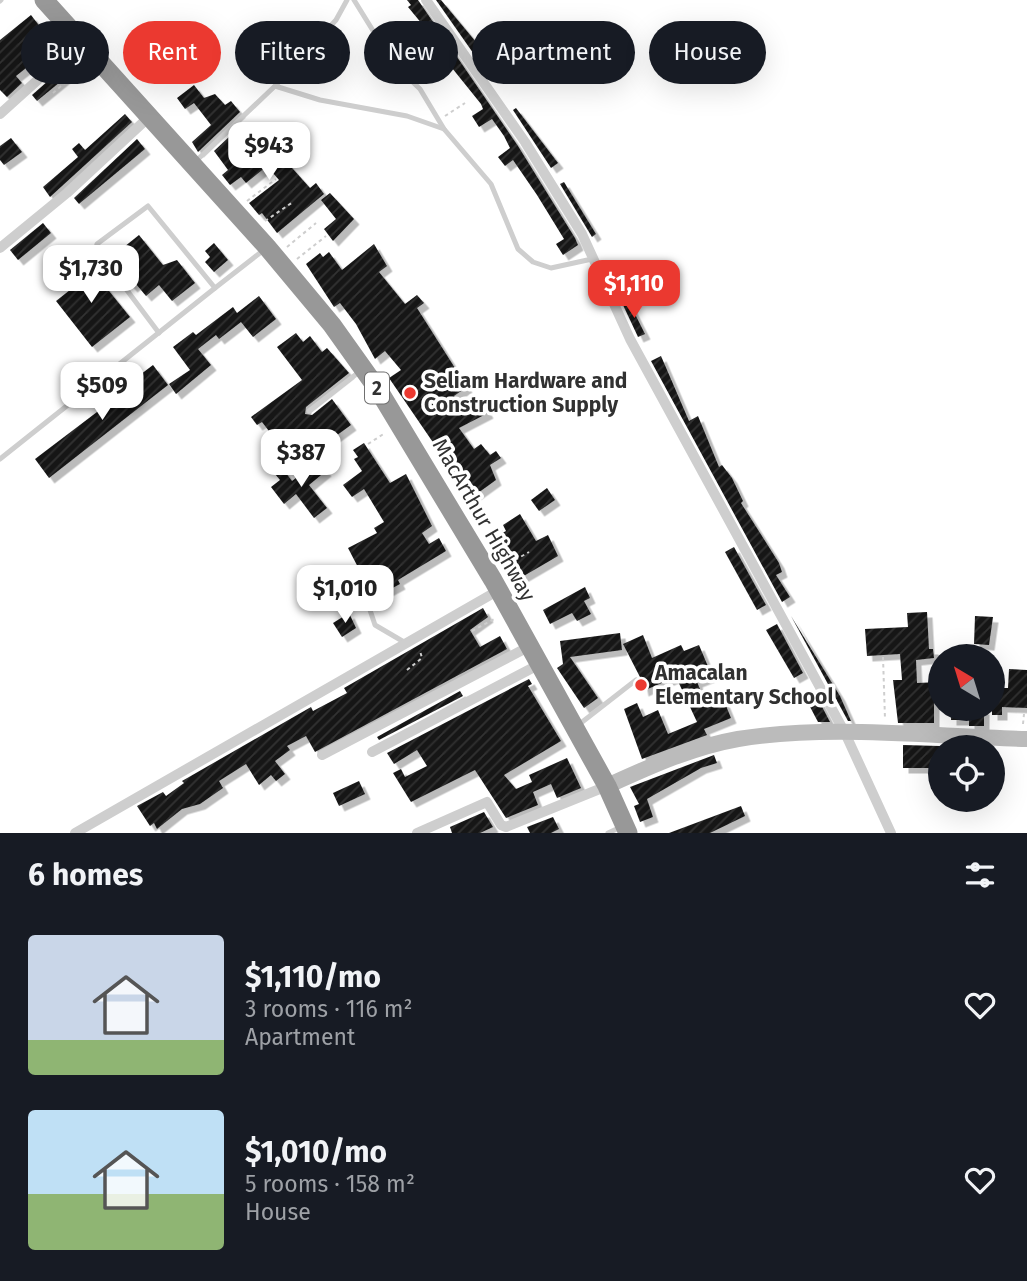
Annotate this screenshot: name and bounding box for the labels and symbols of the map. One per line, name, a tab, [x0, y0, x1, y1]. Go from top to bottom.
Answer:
pin: $943	[228, 122, 310, 182]
pin: $1,730	[34, 246, 148, 305]
pin: $1,110	[577, 260, 691, 320]
pin: $509	[61, 362, 143, 422]
place label: Seliam Hardware and Construction Supply	[424, 368, 627, 418]
road number: 2	[365, 372, 389, 404]
marker: Seliam Hardware and Construction Supply	[402, 385, 418, 401]
pin: $387	[260, 430, 342, 489]
street label: MacArthur Highway	[427, 434, 541, 606]
pin: $1,010	[288, 566, 402, 625]
north arrow	[928, 644, 1004, 721]
place label: Amacalan Elementary School	[654, 660, 834, 710]
marker: Amacalan Elementary School	[633, 677, 649, 693]

